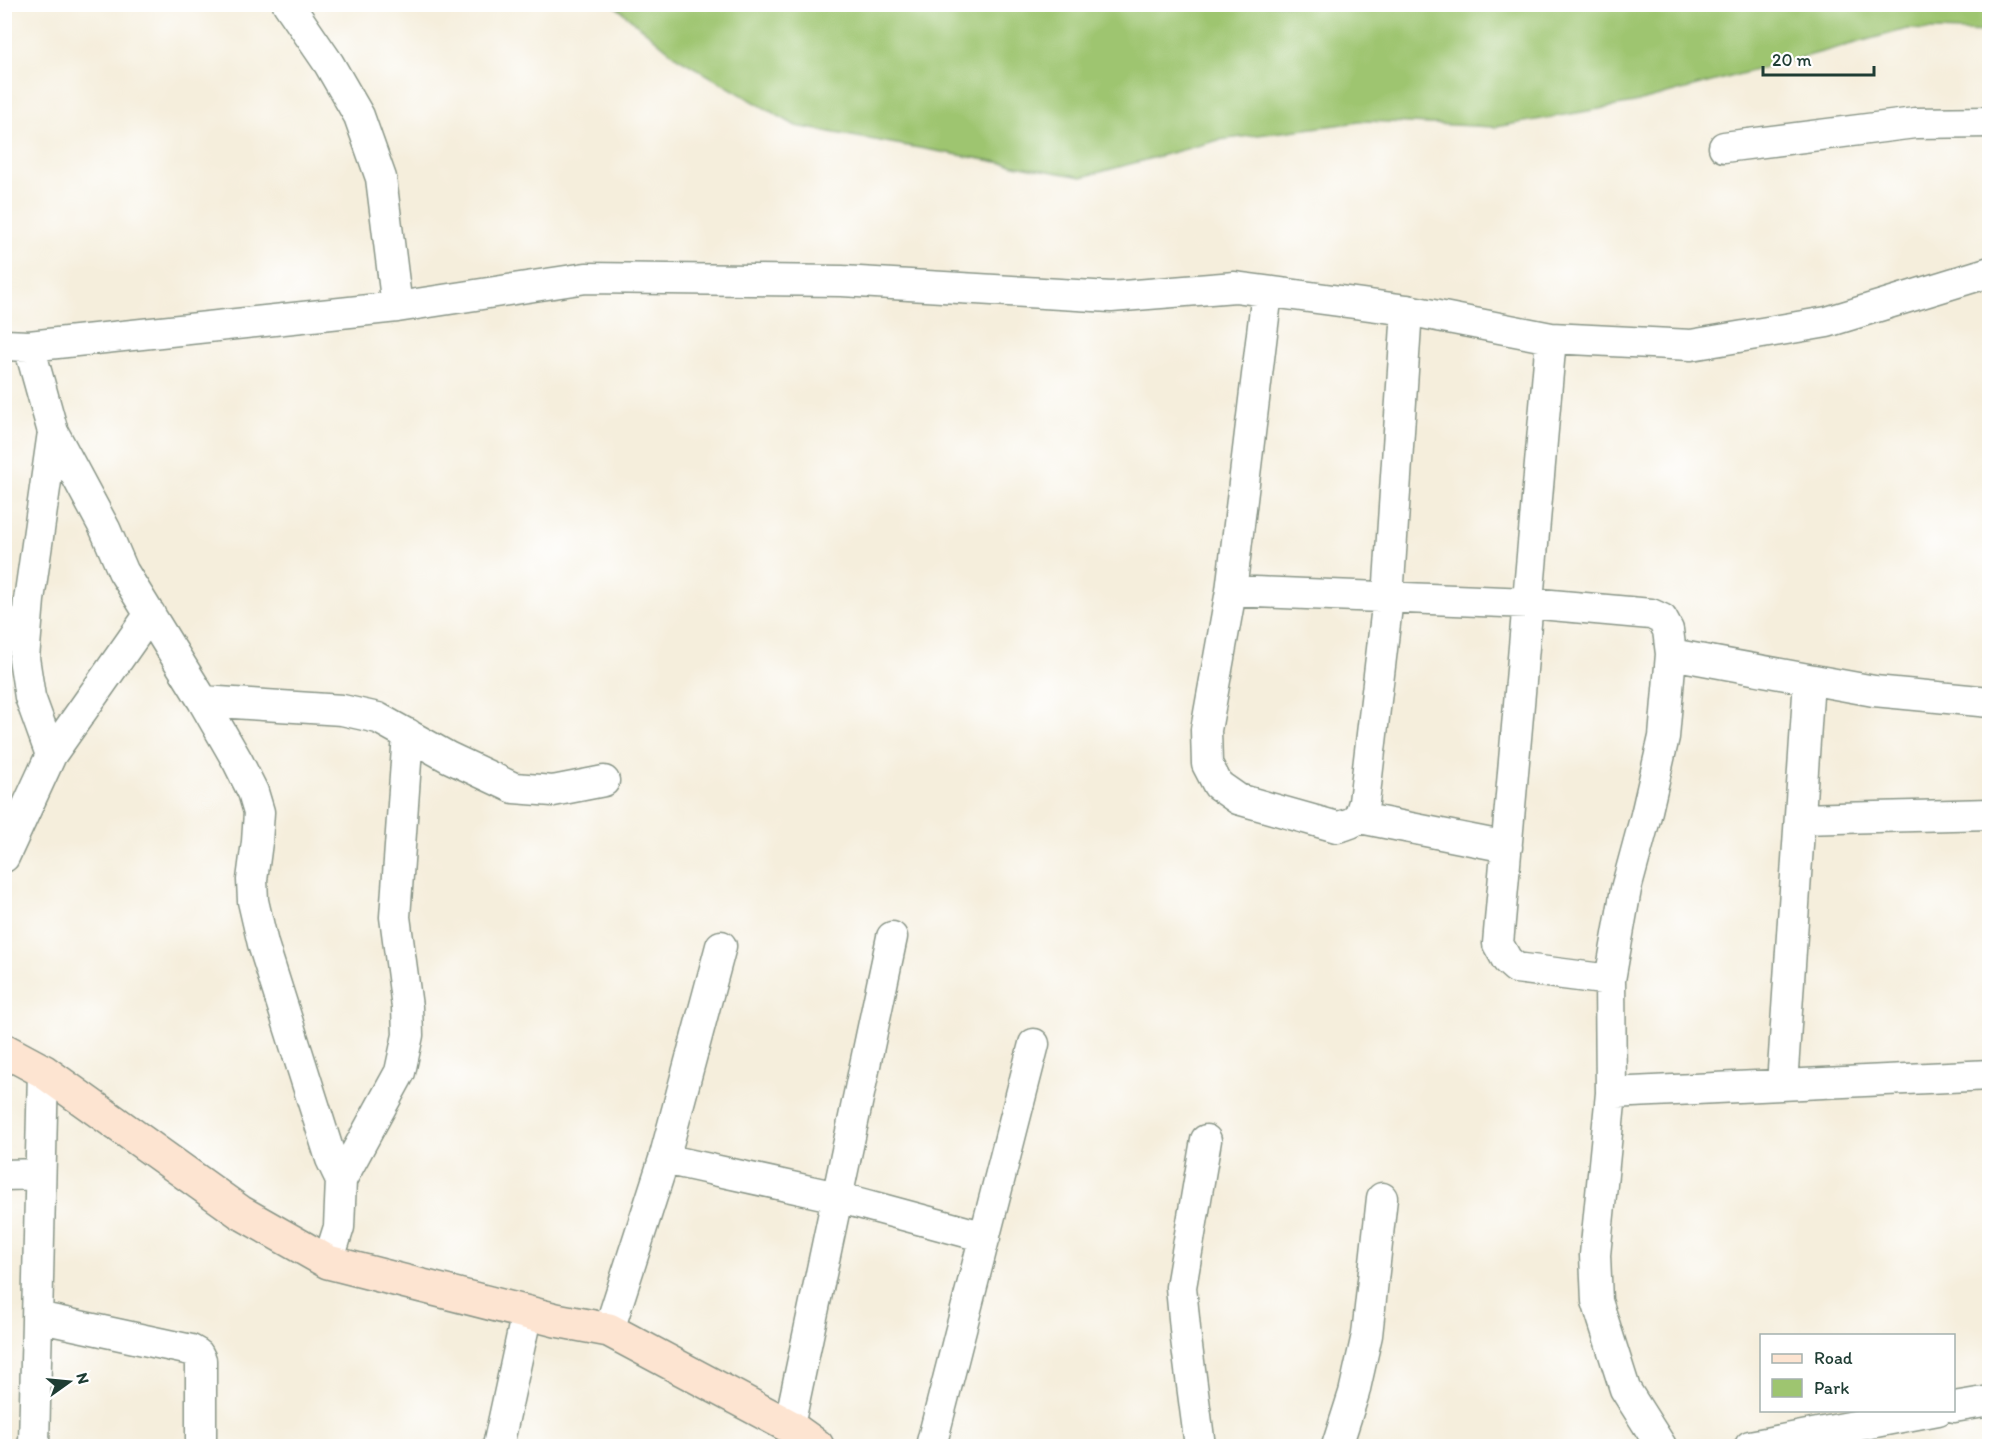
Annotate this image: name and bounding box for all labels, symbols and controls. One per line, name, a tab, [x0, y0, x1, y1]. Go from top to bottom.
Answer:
scale bar	[1763, 39, 1874, 77]
text: 20 m	[1772, 49, 1812, 71]
legend	[1760, 1334, 1955, 1412]
text: Road	[1814, 1347, 1853, 1369]
north arrow	[39, 1352, 99, 1412]
text: N	[72, 1371, 94, 1386]
text: Park	[1814, 1377, 1849, 1399]

